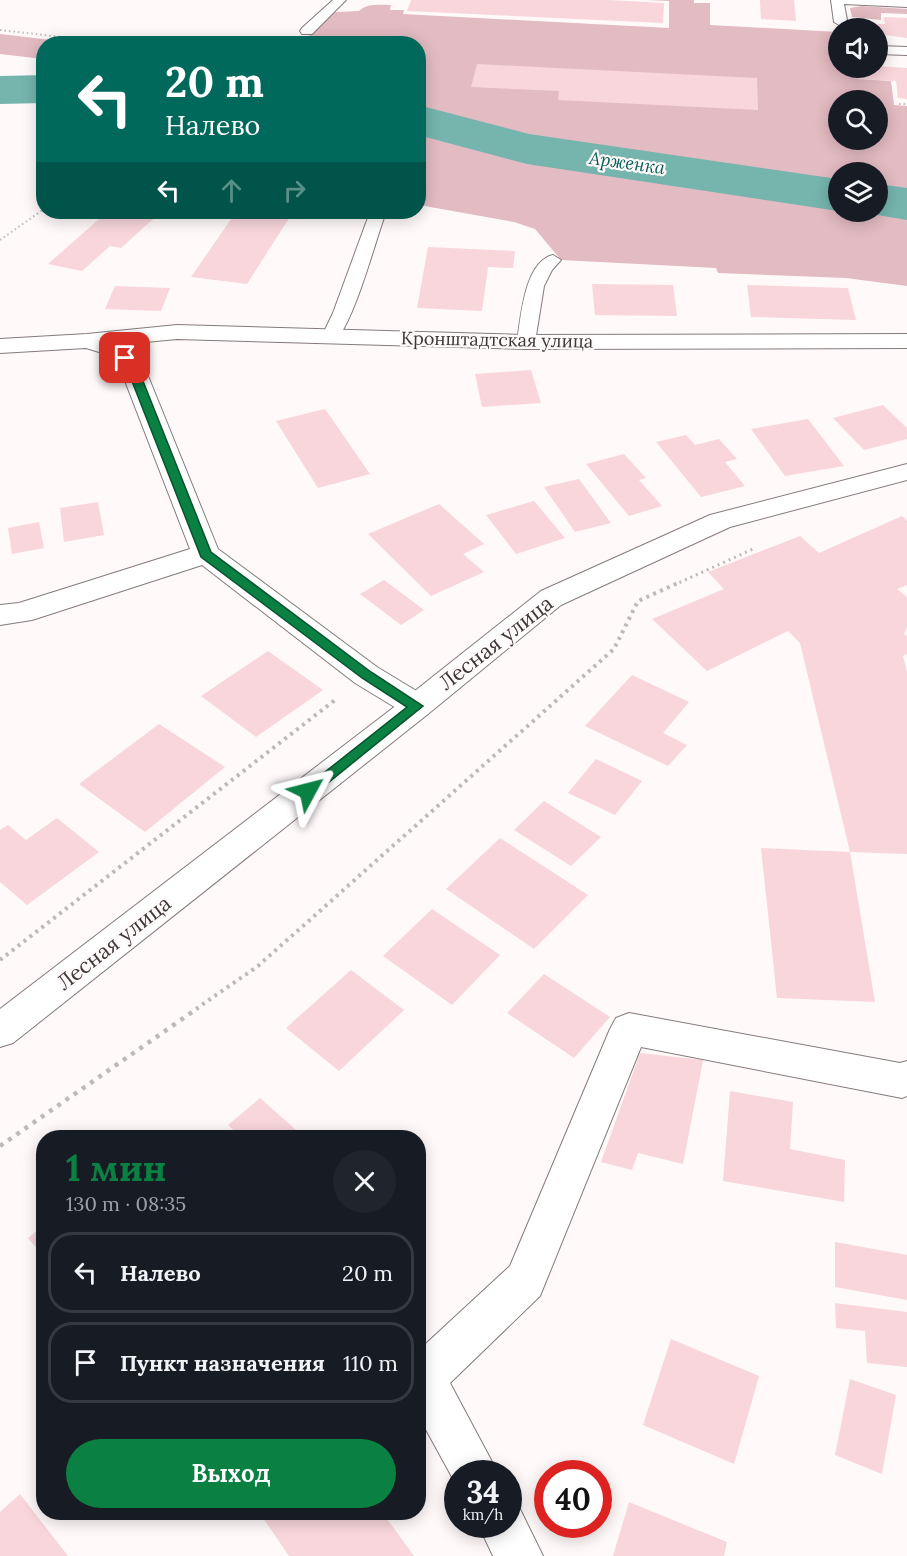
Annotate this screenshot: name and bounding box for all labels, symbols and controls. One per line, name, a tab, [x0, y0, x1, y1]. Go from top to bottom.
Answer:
map controls	[828, 18, 888, 222]
button: sound	[828, 18, 888, 78]
text: 20 m	[165, 55, 264, 109]
icon: left	[66, 60, 144, 138]
button: search	[828, 90, 888, 150]
text: Налево	[165, 108, 260, 142]
water label: Арженка	[587, 146, 667, 179]
button: layers	[828, 162, 888, 222]
icon: left	[152, 174, 185, 207]
icon: ahead	[215, 174, 248, 207]
icon: right	[278, 174, 311, 207]
street label: Кронштадтская улица	[401, 326, 593, 353]
pin	[99, 332, 150, 383]
icon: arrive	[108, 341, 141, 374]
street label: Лесная улица	[433, 589, 558, 696]
position arrow	[276, 759, 340, 823]
street label: Лесная улица	[51, 889, 176, 996]
text: 1 мин	[66, 1145, 167, 1191]
button: close	[333, 1150, 396, 1213]
text: 130 m · 08:35	[66, 1191, 186, 1216]
icon: left	[69, 1256, 102, 1289]
text: Налево	[120, 1259, 201, 1287]
text: 20 m	[342, 1259, 393, 1287]
icon: arrive	[69, 1346, 102, 1379]
text: Пункт назначения	[120, 1349, 325, 1377]
text: 110 m	[343, 1349, 398, 1377]
button: Выход	[66, 1439, 396, 1508]
speed limit sign: 40	[534, 1460, 612, 1538]
text: 34	[466, 1473, 500, 1511]
text: km/h	[463, 1505, 503, 1524]

